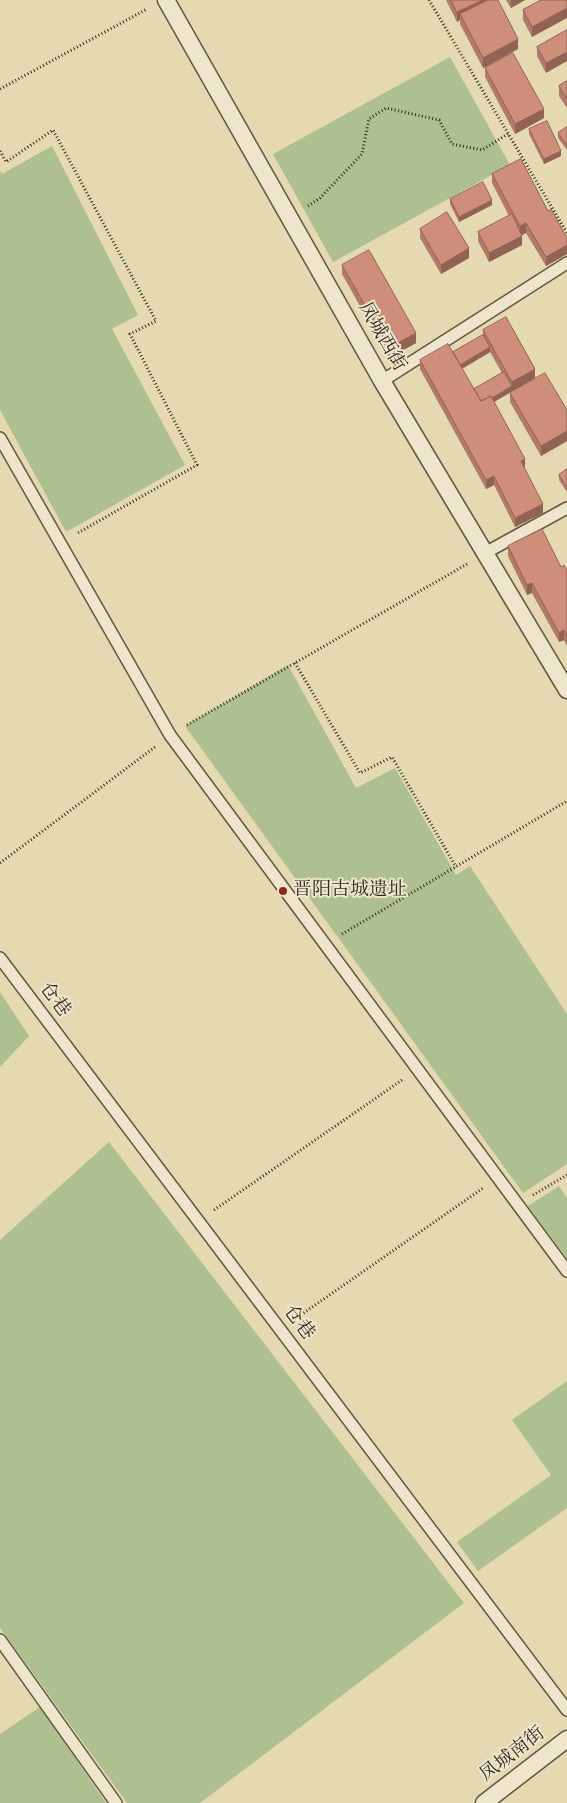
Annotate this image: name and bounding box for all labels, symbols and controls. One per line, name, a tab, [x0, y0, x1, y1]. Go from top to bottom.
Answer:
street label: 凤城西街	[352, 298, 410, 376]
place label: 晋阳古城遗址	[293, 880, 407, 902]
marker: 晋阳古城遗址	[277, 885, 289, 897]
street label: 仓巷	[33, 978, 75, 1022]
street label: 仓巷	[277, 1301, 319, 1345]
street label: 凤城南街	[476, 1723, 550, 1787]

